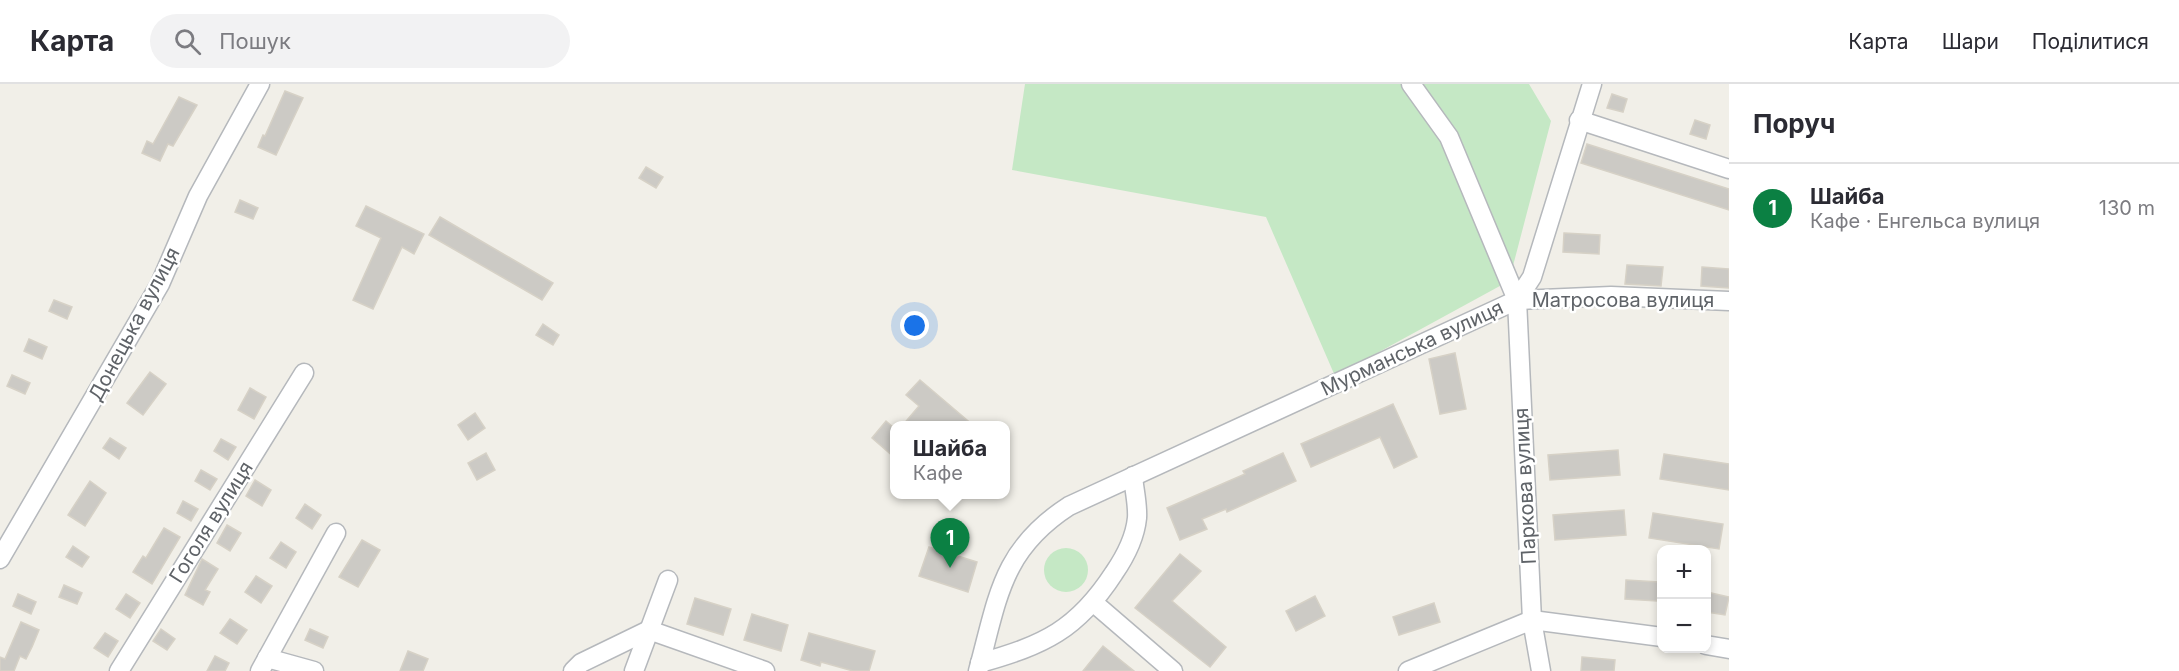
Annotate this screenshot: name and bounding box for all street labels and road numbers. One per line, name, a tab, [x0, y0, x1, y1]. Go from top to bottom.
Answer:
street label: Донецька вулиця	[83, 243, 185, 405]
street label: Матросова вулиця	[1532, 288, 1714, 312]
street label: Мурманська вулиця	[1317, 295, 1507, 401]
street label: Паркова вулиця	[1509, 407, 1541, 565]
street label: Гоголя вулиця	[164, 457, 258, 587]

